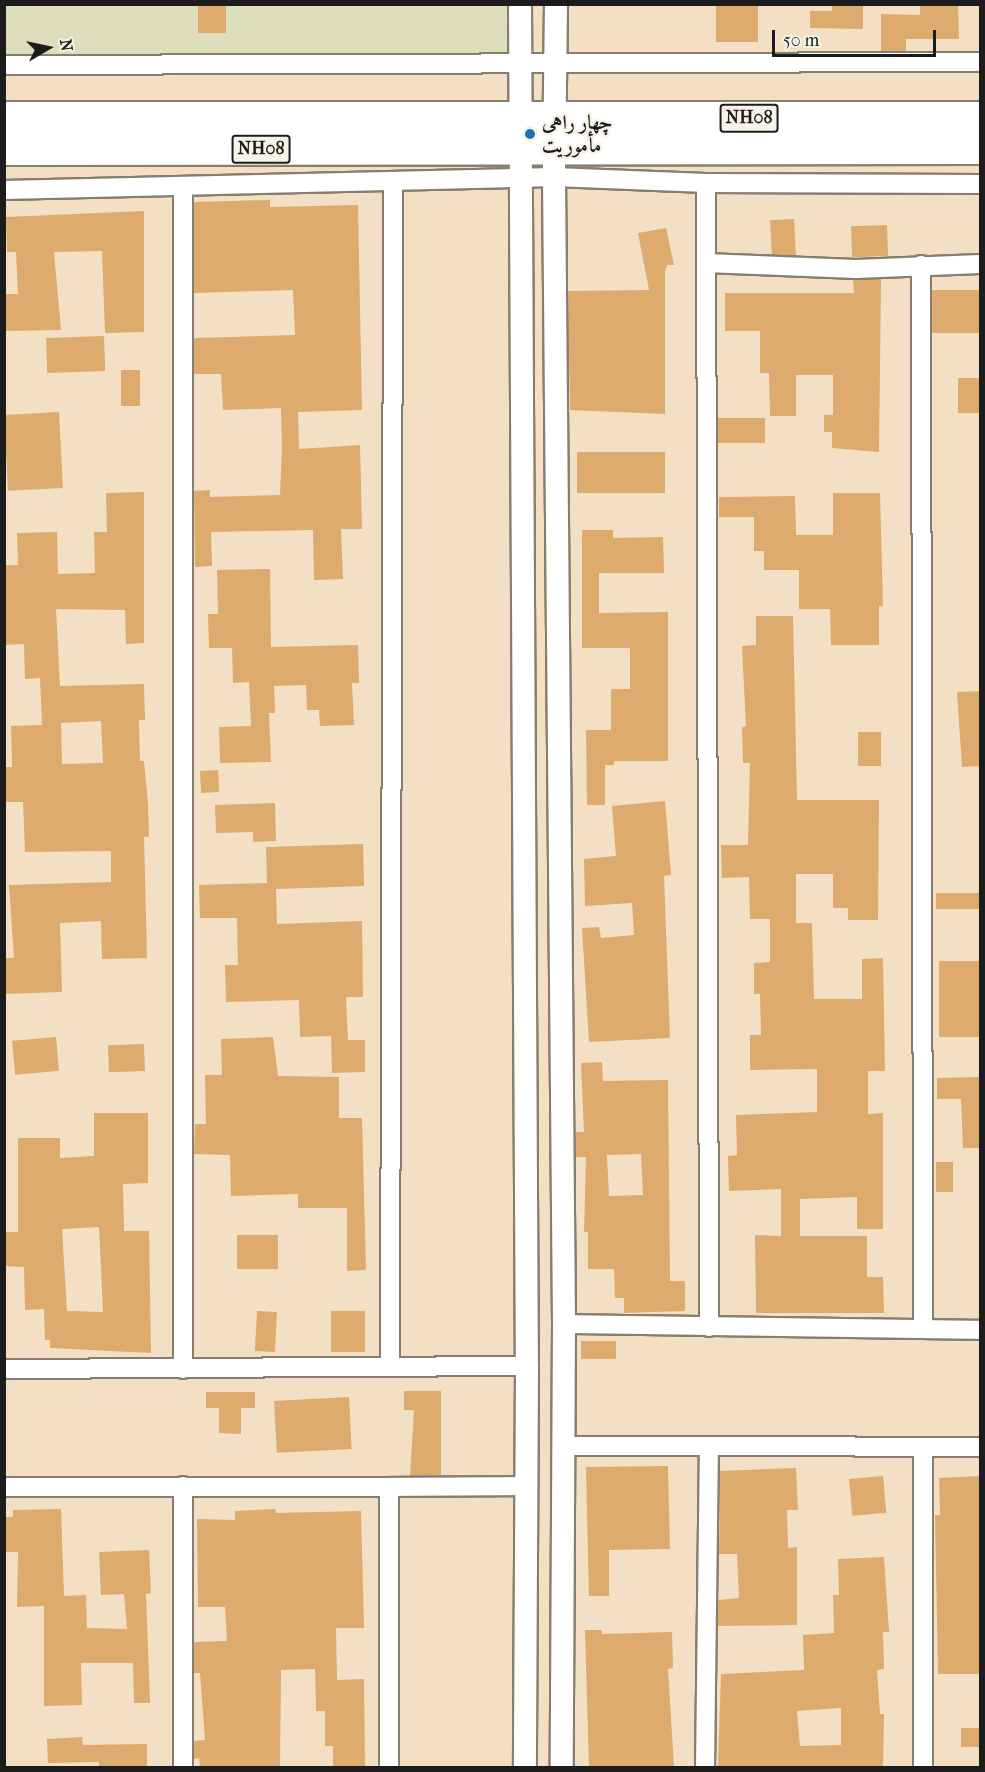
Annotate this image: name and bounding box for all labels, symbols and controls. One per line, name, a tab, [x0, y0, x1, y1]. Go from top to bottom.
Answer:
north arrow	[18, 18, 78, 78]
scale bar	[775, 18, 938, 56]
text: 50 m	[783, 30, 819, 51]
text: N	[56, 38, 77, 53]
road number: NH08	[719, 103, 779, 133]
place label: چهار راهی مأموریت	[542, 110, 613, 157]
marker: چهار راهی مأموریت	[523, 127, 537, 141]
road number: NH08	[231, 134, 291, 164]

